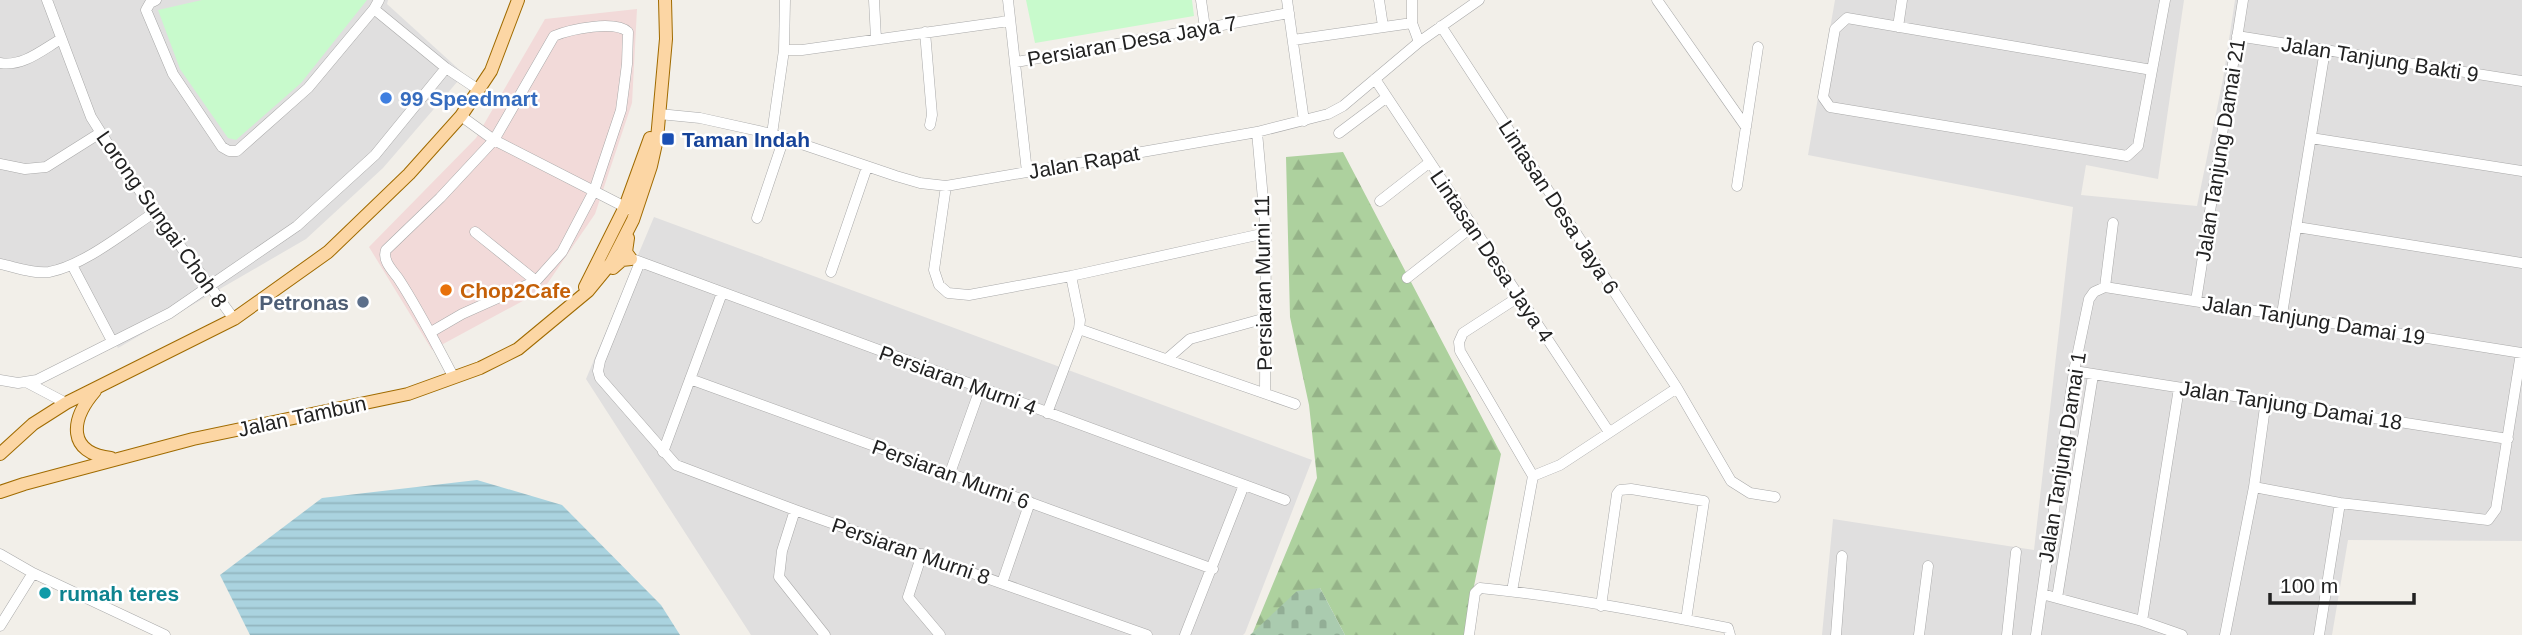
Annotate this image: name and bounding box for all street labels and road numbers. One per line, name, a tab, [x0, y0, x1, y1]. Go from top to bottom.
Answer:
street label: Persiaran Desa Jaya 7	[1025, 11, 1239, 71]
street label: Jalan Tanjung Bakti 9	[2280, 32, 2480, 86]
street label: Jalan Tanjung Damai 21	[2191, 37, 2249, 263]
street label: Lintasan Desa Jaya 6	[1494, 116, 1624, 298]
street label: Lorong Sungai Choh 8	[92, 126, 232, 312]
street label: Jalan Rapat	[1027, 141, 1141, 183]
street label: Lintasan Desa Jaya 4	[1426, 166, 1558, 346]
street label: Persiaran Murni 11	[1250, 195, 1276, 371]
street label: Jalan Tanjung Damai 19	[2201, 291, 2427, 349]
street label: Persiaran Murni 4	[876, 341, 1040, 419]
street label: Jalan Tanjung Damai 1	[2034, 350, 2090, 564]
street label: Jalan Tanjung Damai 18	[2178, 376, 2404, 434]
street label: Jalan Tambun	[236, 391, 368, 441]
street label: Persiaran Murni 6	[869, 435, 1033, 513]
street label: Persiaran Murni 8	[829, 513, 993, 589]

